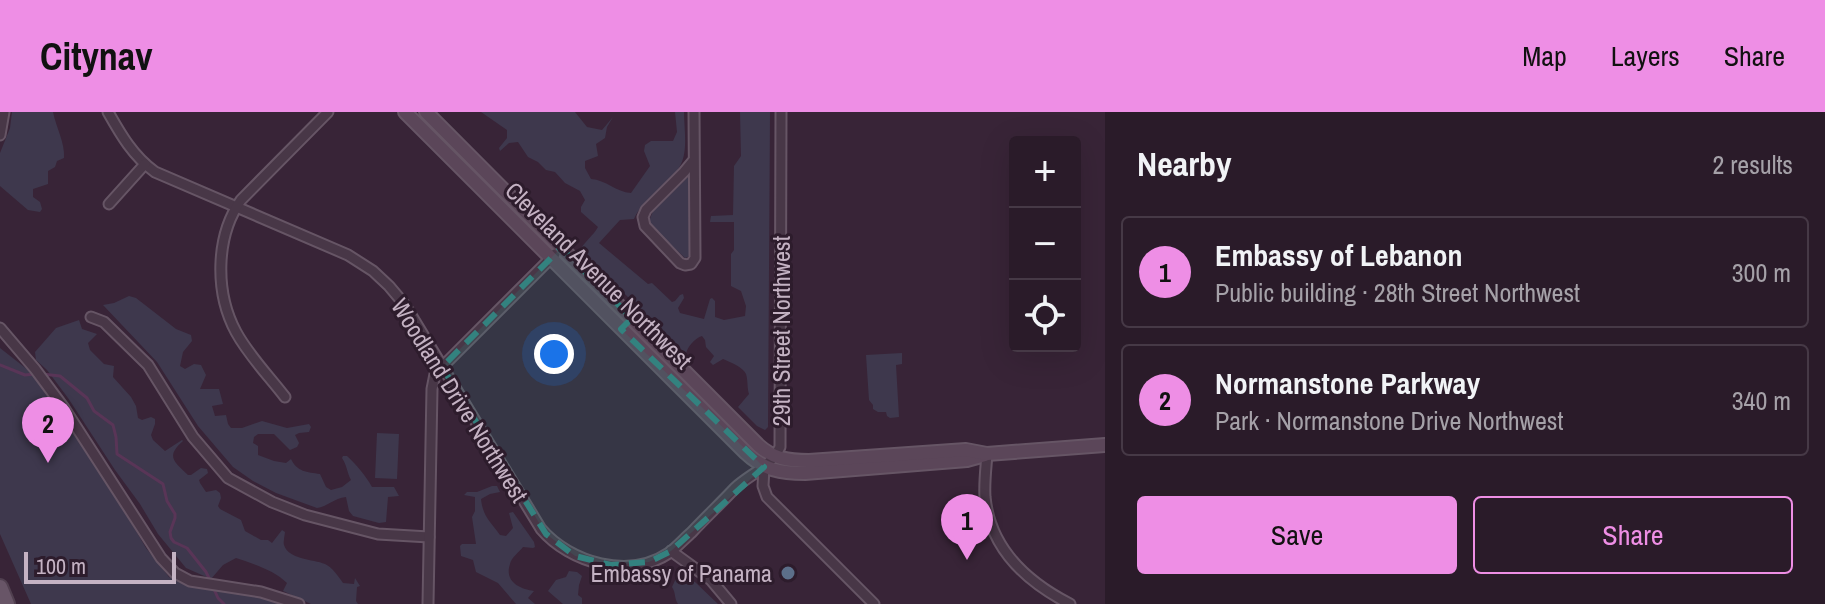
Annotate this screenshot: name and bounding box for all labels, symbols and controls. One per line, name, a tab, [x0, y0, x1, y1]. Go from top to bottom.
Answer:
text: Citynav	[40, 31, 153, 82]
text: Map	[1522, 37, 1567, 75]
text: Layers	[1611, 37, 1680, 75]
text: Share	[1724, 37, 1785, 75]
map controls	[1009, 136, 1081, 352]
button: +	[1009, 136, 1081, 208]
text: Nearby	[1137, 141, 1232, 187]
text: 2 results	[1712, 147, 1793, 182]
street label: Cleveland Avenue Northwest	[498, 174, 700, 376]
button: −	[1009, 208, 1081, 280]
street label: 29th Street Northwest	[765, 235, 797, 426]
text: Embassy of Lebanon	[1215, 235, 1462, 275]
text: 1	[1159, 255, 1171, 290]
text: 300 m	[1732, 255, 1791, 290]
text: Public building · 28th Street Northwest	[1215, 275, 1580, 310]
button: locate	[1009, 280, 1081, 352]
street label: Woodland Drive Northwest	[384, 292, 536, 508]
your location	[534, 334, 574, 374]
text: Normanstone Parkway	[1215, 363, 1480, 403]
text: 2	[1159, 383, 1171, 418]
text: 340 m	[1732, 383, 1791, 418]
pin: 2	[22, 397, 74, 463]
text: Park · Normanstone Drive Northwest	[1215, 403, 1563, 438]
pin: 1	[941, 494, 993, 560]
button: Save	[1137, 496, 1457, 574]
button: Share	[1473, 496, 1793, 574]
scale bar	[24, 548, 176, 584]
text: 100 m	[36, 551, 86, 581]
place label: Embassy of Panama	[590, 557, 772, 589]
marker: Embassy of Panama	[779, 564, 797, 582]

